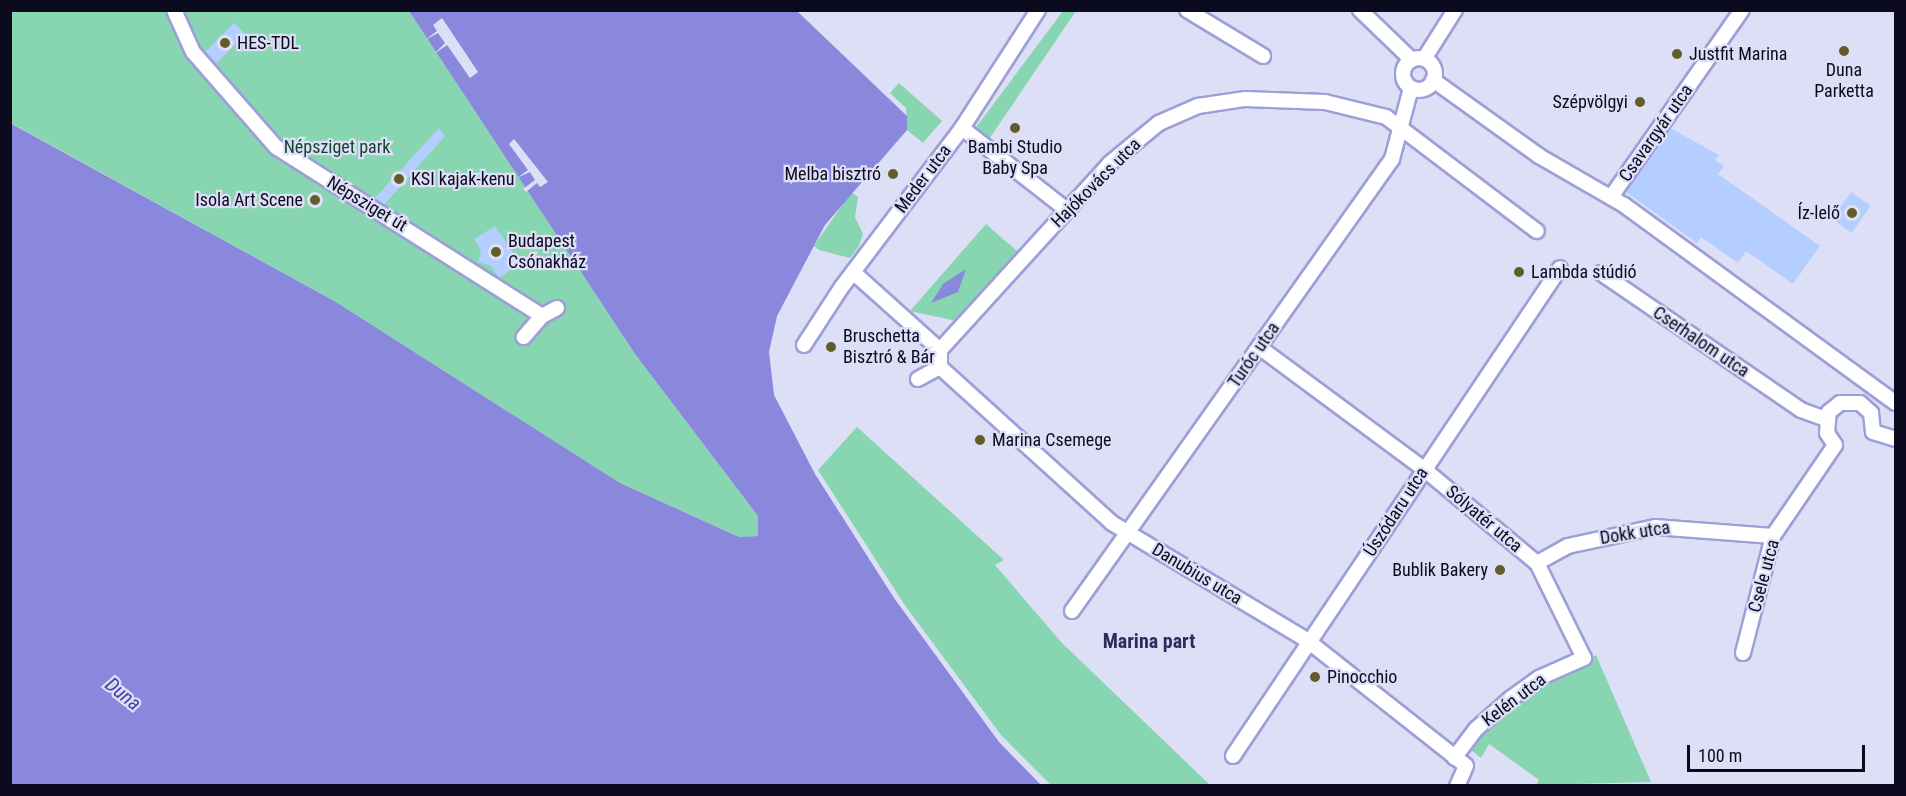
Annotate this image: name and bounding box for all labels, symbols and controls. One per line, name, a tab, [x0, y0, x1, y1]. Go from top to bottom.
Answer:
place label: HES-TDL	[237, 32, 299, 54]
marker: HES-TDL	[218, 36, 232, 50]
place label: Justfit Marina	[1689, 43, 1787, 65]
marker: Duna Parketta	[1837, 44, 1851, 58]
marker: Justfit Marina	[1670, 47, 1684, 61]
place label: Duna Parketta	[1814, 60, 1874, 103]
street label: Csavargyár utca	[1615, 80, 1697, 186]
place label: Szépvölgyi	[1552, 91, 1628, 113]
marker: Szépvölgyi	[1633, 95, 1647, 109]
marker: Bambi Studio Baby Spa	[1008, 121, 1022, 135]
street label: Hajókovács utca	[1047, 134, 1145, 232]
park label: Népsziget park	[284, 136, 390, 158]
place label: Bambi Studio Baby Spa	[968, 137, 1062, 180]
street label: Meder utca	[890, 141, 956, 217]
place label: Melba bisztró	[784, 163, 881, 185]
marker: Melba bisztró	[886, 167, 900, 181]
place label: KSI kajak-kenu	[411, 168, 515, 190]
street label: Népsziget út	[323, 172, 411, 236]
marker: KSI kajak-kenu	[392, 172, 406, 186]
place label: Isola Art Scene	[195, 189, 303, 211]
marker: Isola Art Scene	[308, 193, 322, 207]
place label: Íz-lelő	[1797, 202, 1840, 224]
marker: Íz-lelő	[1845, 206, 1859, 220]
place label: Budapest Csónakház	[508, 231, 586, 274]
marker: Budapest Csónakház	[489, 245, 503, 259]
place label: Lambda stúdió	[1531, 261, 1637, 283]
marker: Lambda stúdió	[1512, 265, 1526, 279]
street label: Cserhalom utca	[1649, 302, 1753, 382]
street label: Turóc utca	[1224, 318, 1284, 392]
place label: Bruschetta Bisztró & Bár	[843, 326, 935, 368]
marker: Bruschetta Bisztró & Bár	[824, 340, 838, 354]
place label: Marina Csemege	[992, 429, 1111, 451]
marker: Marina Csemege	[973, 433, 987, 447]
street label: Úszódaru utca	[1359, 463, 1433, 561]
street label: Sólyatér utca	[1442, 481, 1526, 557]
street label: Dokk utca	[1598, 517, 1672, 549]
street label: Csele utca	[1744, 537, 1784, 615]
street label: Danubius utca	[1148, 539, 1246, 609]
place label: Bublik Bakery	[1392, 559, 1488, 581]
marker: Bublik Bakery	[1493, 563, 1507, 577]
district label: Marina part	[1103, 629, 1195, 653]
place label: Pinocchio	[1327, 666, 1397, 688]
street label: Kelén utca	[1478, 669, 1550, 731]
marker: Pinocchio	[1308, 670, 1322, 684]
water label: Duna	[100, 672, 146, 716]
scale bar	[1690, 733, 1868, 771]
text: 100 m	[1698, 745, 1742, 766]

